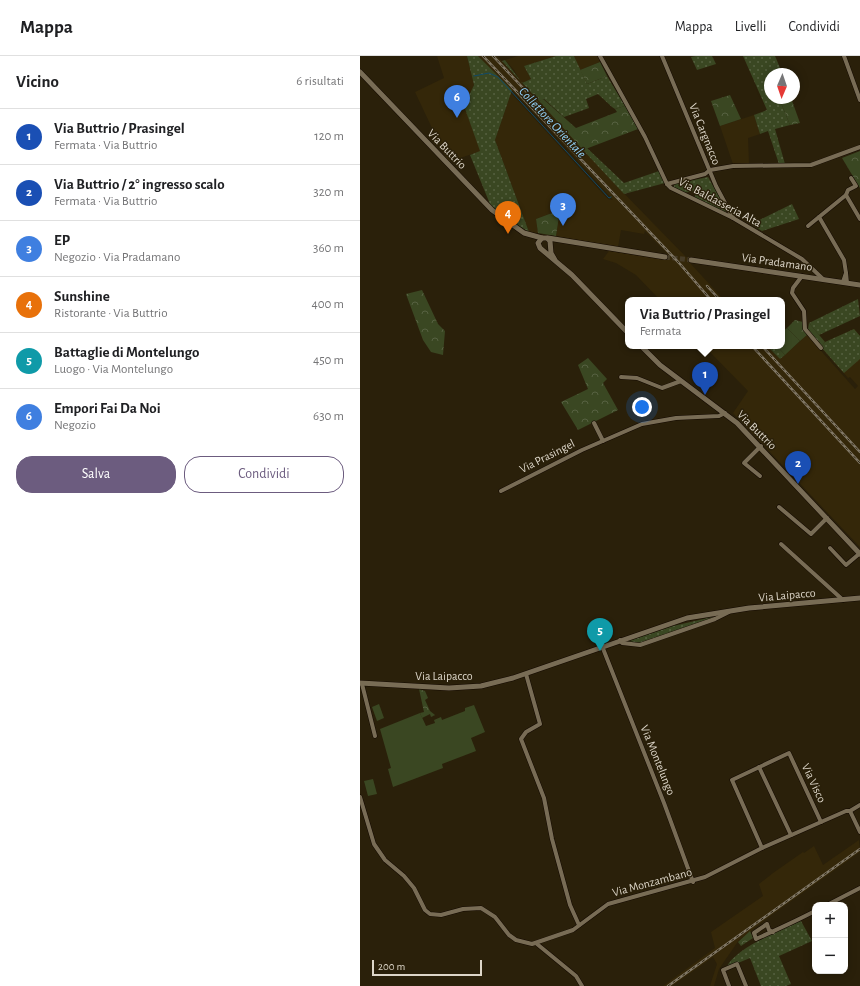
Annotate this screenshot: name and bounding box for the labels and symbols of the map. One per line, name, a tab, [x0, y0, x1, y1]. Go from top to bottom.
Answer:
north arrow	[764, 68, 800, 104]
pin: 6	[444, 85, 470, 118]
water label: Collettore Orientale	[516, 85, 588, 161]
street label: Via Cargnacco	[687, 101, 723, 167]
street label: Via Buttrio	[425, 127, 469, 171]
street label: Via Baldasseria Alta	[677, 175, 764, 229]
pin: 3	[550, 193, 576, 226]
pin: 4	[495, 201, 521, 234]
street label: Via Pradamano	[741, 251, 813, 273]
pin: 1	[692, 362, 718, 395]
your location	[632, 397, 652, 417]
street label: Via Buttrio	[735, 408, 779, 452]
street label: Via Prasingel	[517, 437, 577, 475]
pin: 2	[785, 451, 811, 484]
street label: Via Laipacco	[758, 587, 816, 603]
pin: 5	[587, 618, 613, 651]
street label: Via Laipacco	[415, 670, 473, 682]
street label: Via Montelungo	[638, 723, 678, 797]
street label: Via Visco	[800, 762, 828, 805]
street label: Via Monzambano	[611, 866, 693, 898]
scale bar	[372, 958, 482, 977]

